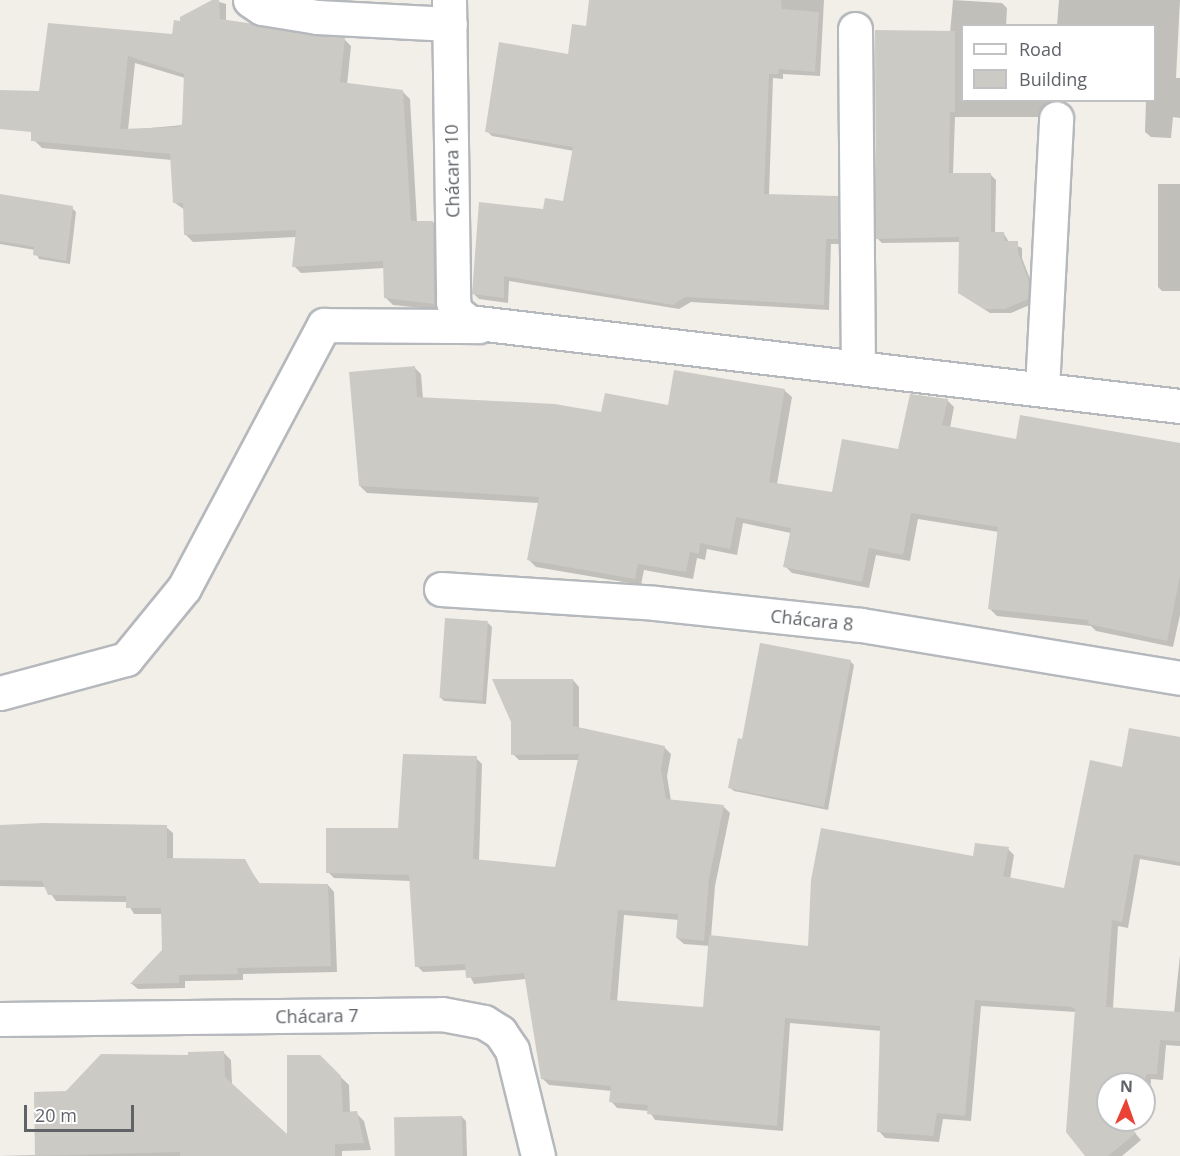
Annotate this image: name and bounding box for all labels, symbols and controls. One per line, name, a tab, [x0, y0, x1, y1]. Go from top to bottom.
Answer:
legend	[961, 24, 1156, 102]
text: Road	[1019, 37, 1062, 61]
text: Building	[1019, 67, 1087, 91]
street label: Chácara 10	[440, 124, 464, 218]
street label: Chácara 8	[769, 605, 855, 635]
street label: Chácara 7	[275, 1004, 359, 1028]
north arrow	[1096, 1072, 1156, 1132]
text: N	[1120, 1075, 1133, 1097]
scale bar	[27, 1093, 136, 1131]
text: 20 m	[35, 1103, 77, 1127]

